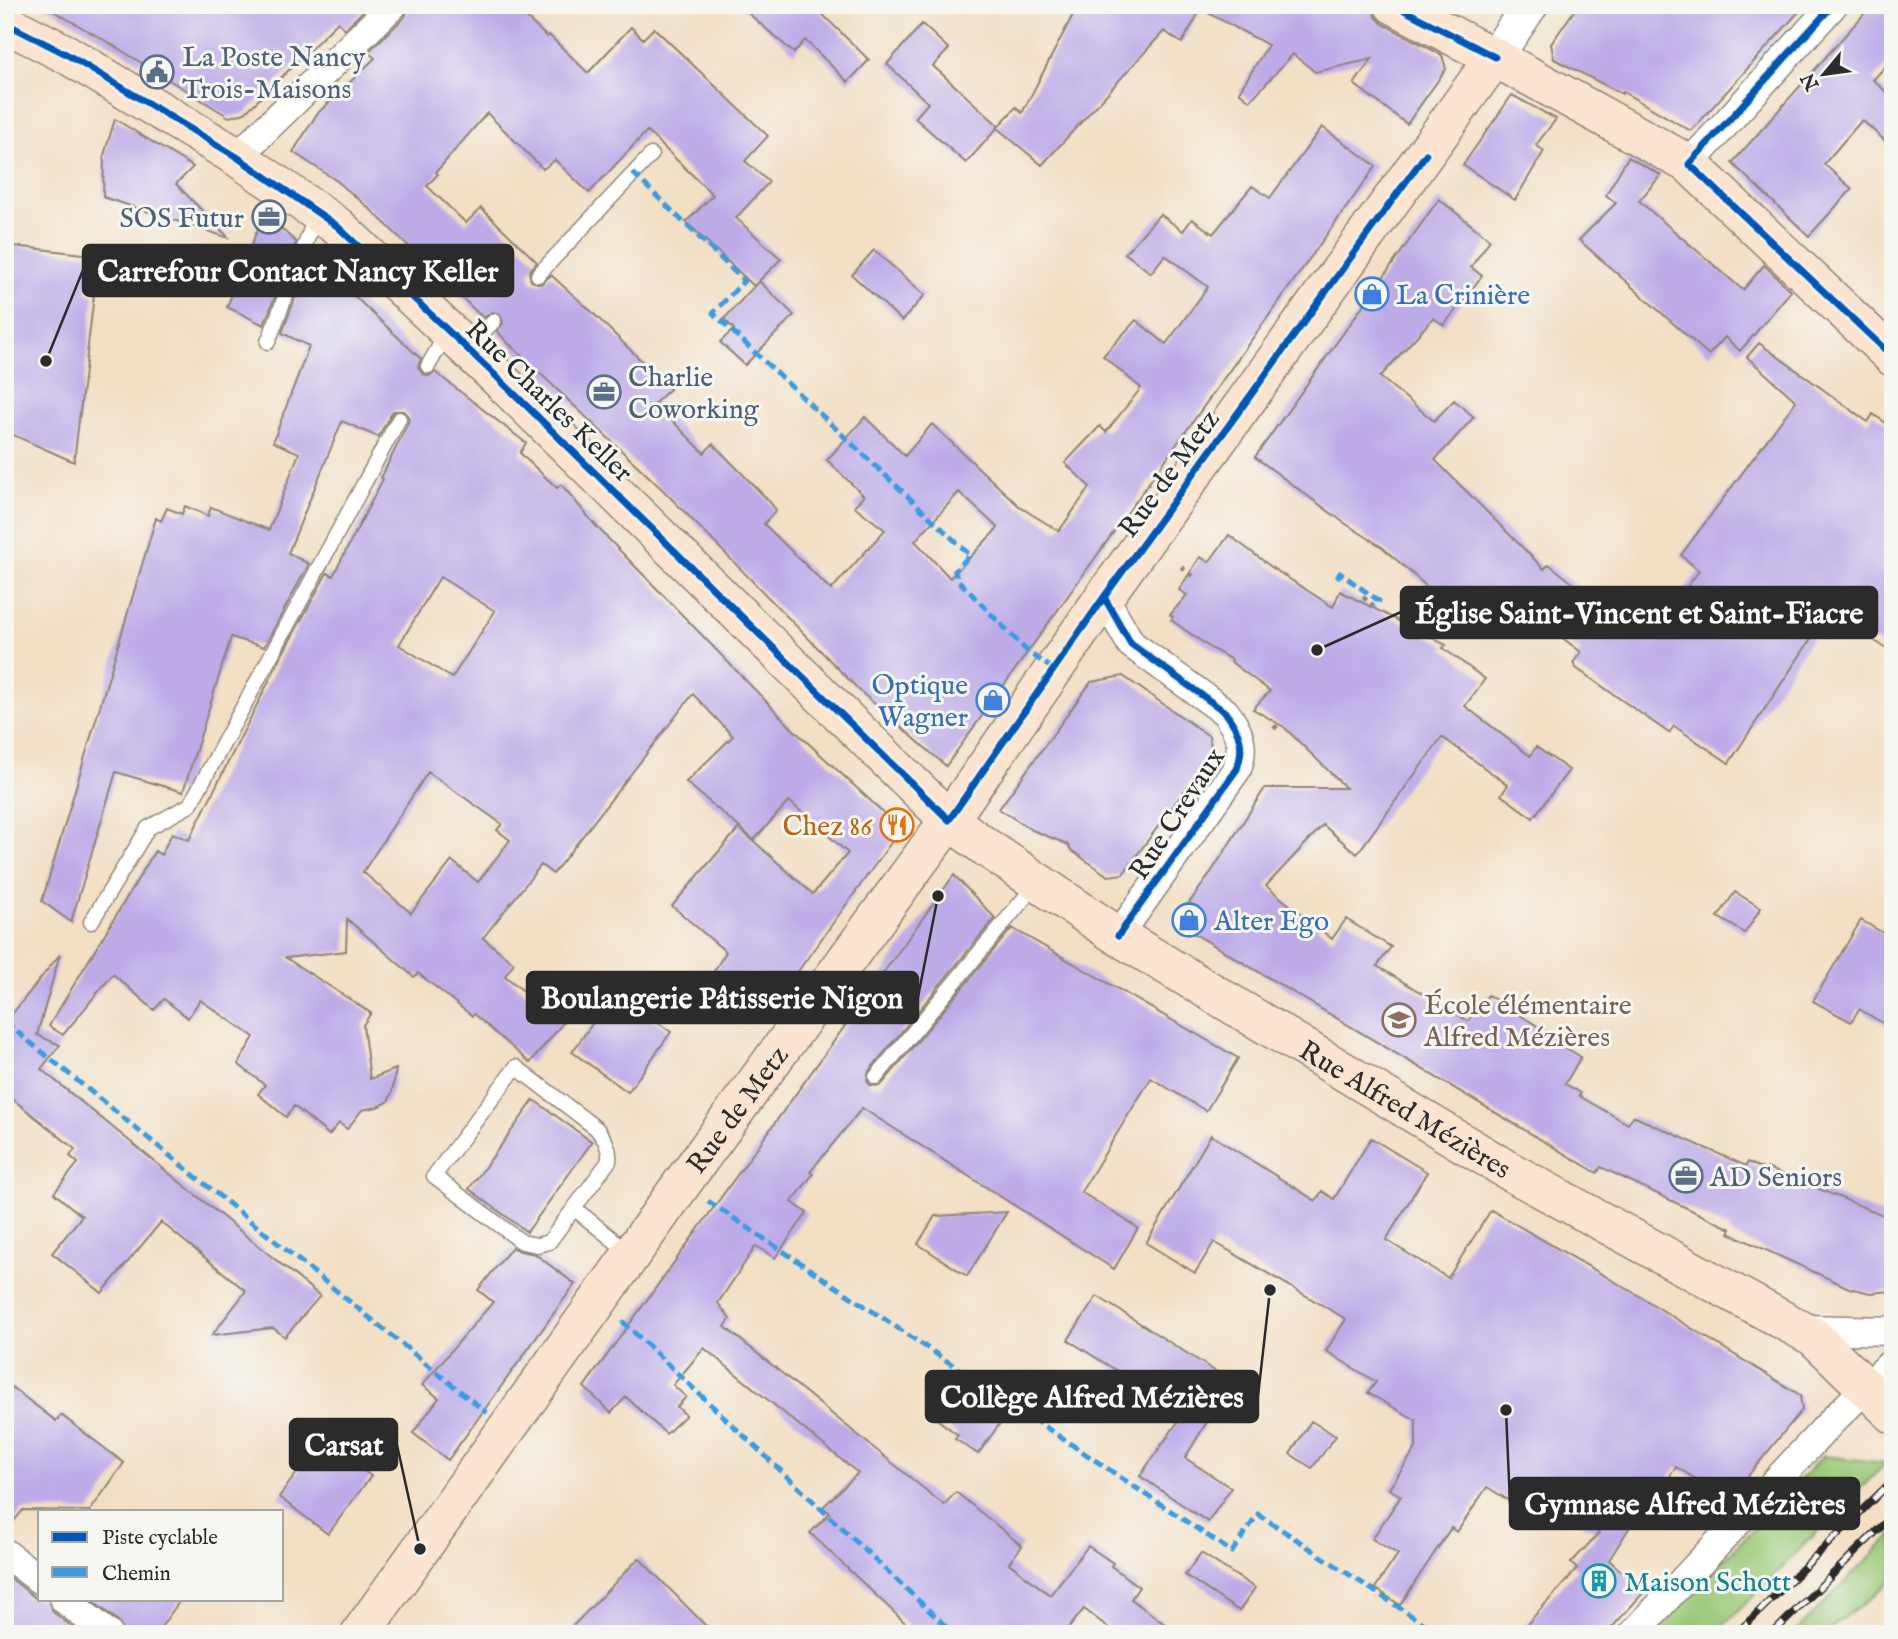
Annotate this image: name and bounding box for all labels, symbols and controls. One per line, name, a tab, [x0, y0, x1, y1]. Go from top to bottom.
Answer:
north arrow	[1790, 38, 1860, 108]
place label: La Poste Nancy Trois-Maisons	[182, 41, 366, 108]
public building icon: La Poste Nancy Trois-Maisons	[138, 53, 176, 91]
text: N	[1796, 68, 1826, 95]
office icon: SOS Futur	[250, 198, 288, 236]
place label: SOS Futur	[119, 202, 244, 237]
callout: Carrefour Contact Nancy Keller	[83, 245, 513, 296]
text: Carrefour Contact Nancy Keller	[97, 254, 500, 292]
shop icon: La Crinière	[1353, 275, 1391, 313]
place label: La Crinière	[1396, 279, 1530, 314]
street label: Rue Charles Keller	[457, 313, 639, 491]
place label: Charlie Coworking	[628, 361, 760, 428]
office icon: Charlie Coworking	[585, 373, 623, 411]
street label: Rue de Metz	[1112, 403, 1228, 545]
callout: Église Saint-Vincent et Saint-Fiacre	[1401, 587, 1877, 638]
text: Église Saint-Vincent et Saint-Fiacre	[1415, 594, 1863, 634]
place label: Optique Wagner	[871, 669, 968, 736]
shop icon: Optique Wagner	[974, 681, 1012, 719]
street label: Rue Crevaux	[1122, 742, 1234, 887]
restaurant icon: Chez 86	[878, 806, 916, 844]
place label: Chez 86	[782, 810, 873, 845]
shop icon: Alter Ego	[1170, 901, 1208, 939]
place label: Alter Ego	[1213, 905, 1329, 940]
callout: Boulangerie Pâtisserie Nigon	[527, 972, 918, 1023]
text: Boulangerie Pâtisserie Nigon	[541, 981, 903, 1019]
place label: École élémentaire Alfred Mézières	[1423, 988, 1632, 1056]
school or university icon: École élémentaire Alfred Mézières	[1380, 1001, 1418, 1039]
street label: Rue Alfred Mézières	[1292, 1034, 1517, 1188]
street label: Rue de Metz	[680, 1040, 797, 1181]
office icon: AD Seniors	[1667, 1157, 1705, 1195]
place label: AD Seniors	[1709, 1161, 1842, 1196]
callout: Collège Alfred Mézières	[926, 1371, 1258, 1422]
text: Collège Alfred Mézières	[940, 1380, 1244, 1418]
callout: Carsat	[290, 1419, 397, 1470]
text: Carsat	[304, 1428, 384, 1466]
callout: Gymnase Alfred Mézières	[1510, 1478, 1859, 1529]
text: Gymnase Alfred Mézières	[1525, 1487, 1845, 1525]
legend	[38, 1510, 284, 1600]
text: Piste cyclable	[102, 1525, 218, 1552]
text: Chemin	[102, 1561, 171, 1588]
building icon: Maison Schott	[1580, 1562, 1618, 1600]
place label: Maison Schott	[1624, 1566, 1792, 1601]

